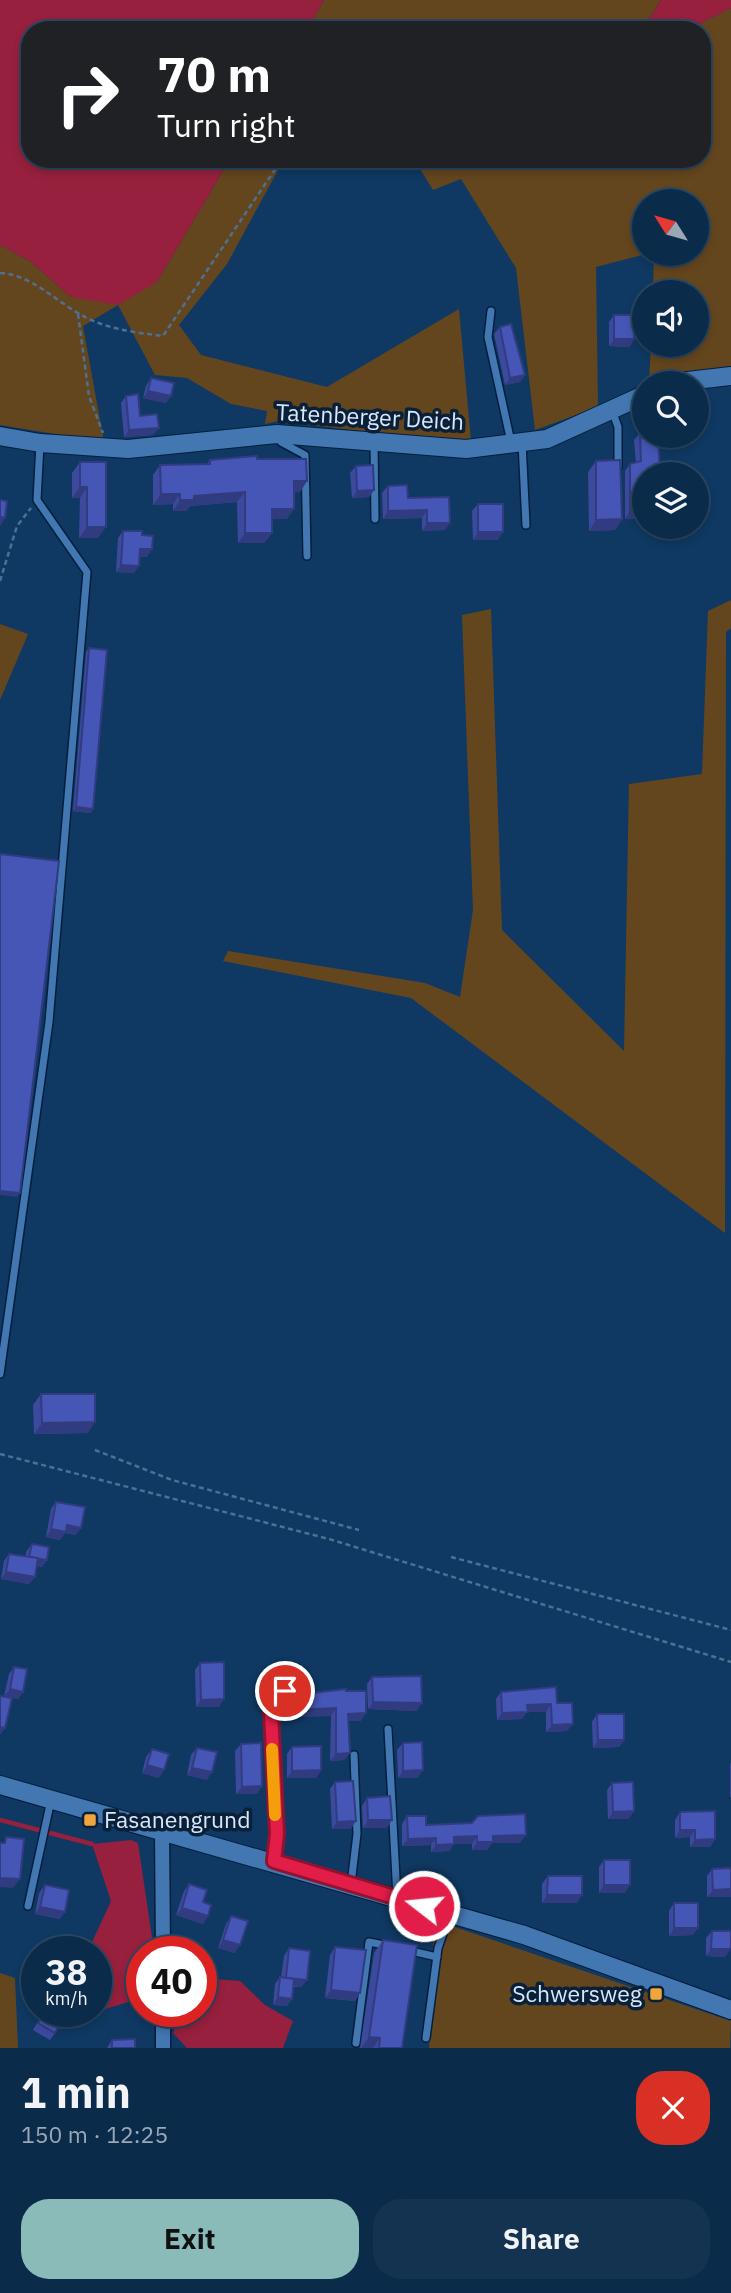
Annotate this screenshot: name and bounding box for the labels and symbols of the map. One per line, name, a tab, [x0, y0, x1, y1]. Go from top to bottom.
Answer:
north arrow	[632, 189, 709, 266]
street label: Tatenberger Deich	[275, 396, 465, 436]
pin	[255, 1661, 315, 1721]
place label: Fasanengrund	[104, 1804, 251, 1834]
marker: Fasanengrund	[82, 1812, 98, 1828]
position arrow	[387, 1869, 461, 1943]
speed limit sign: 40	[126, 1936, 217, 2027]
place label: Schwersweg	[512, 1978, 642, 2008]
marker: Schwersweg	[648, 1986, 664, 2002]

